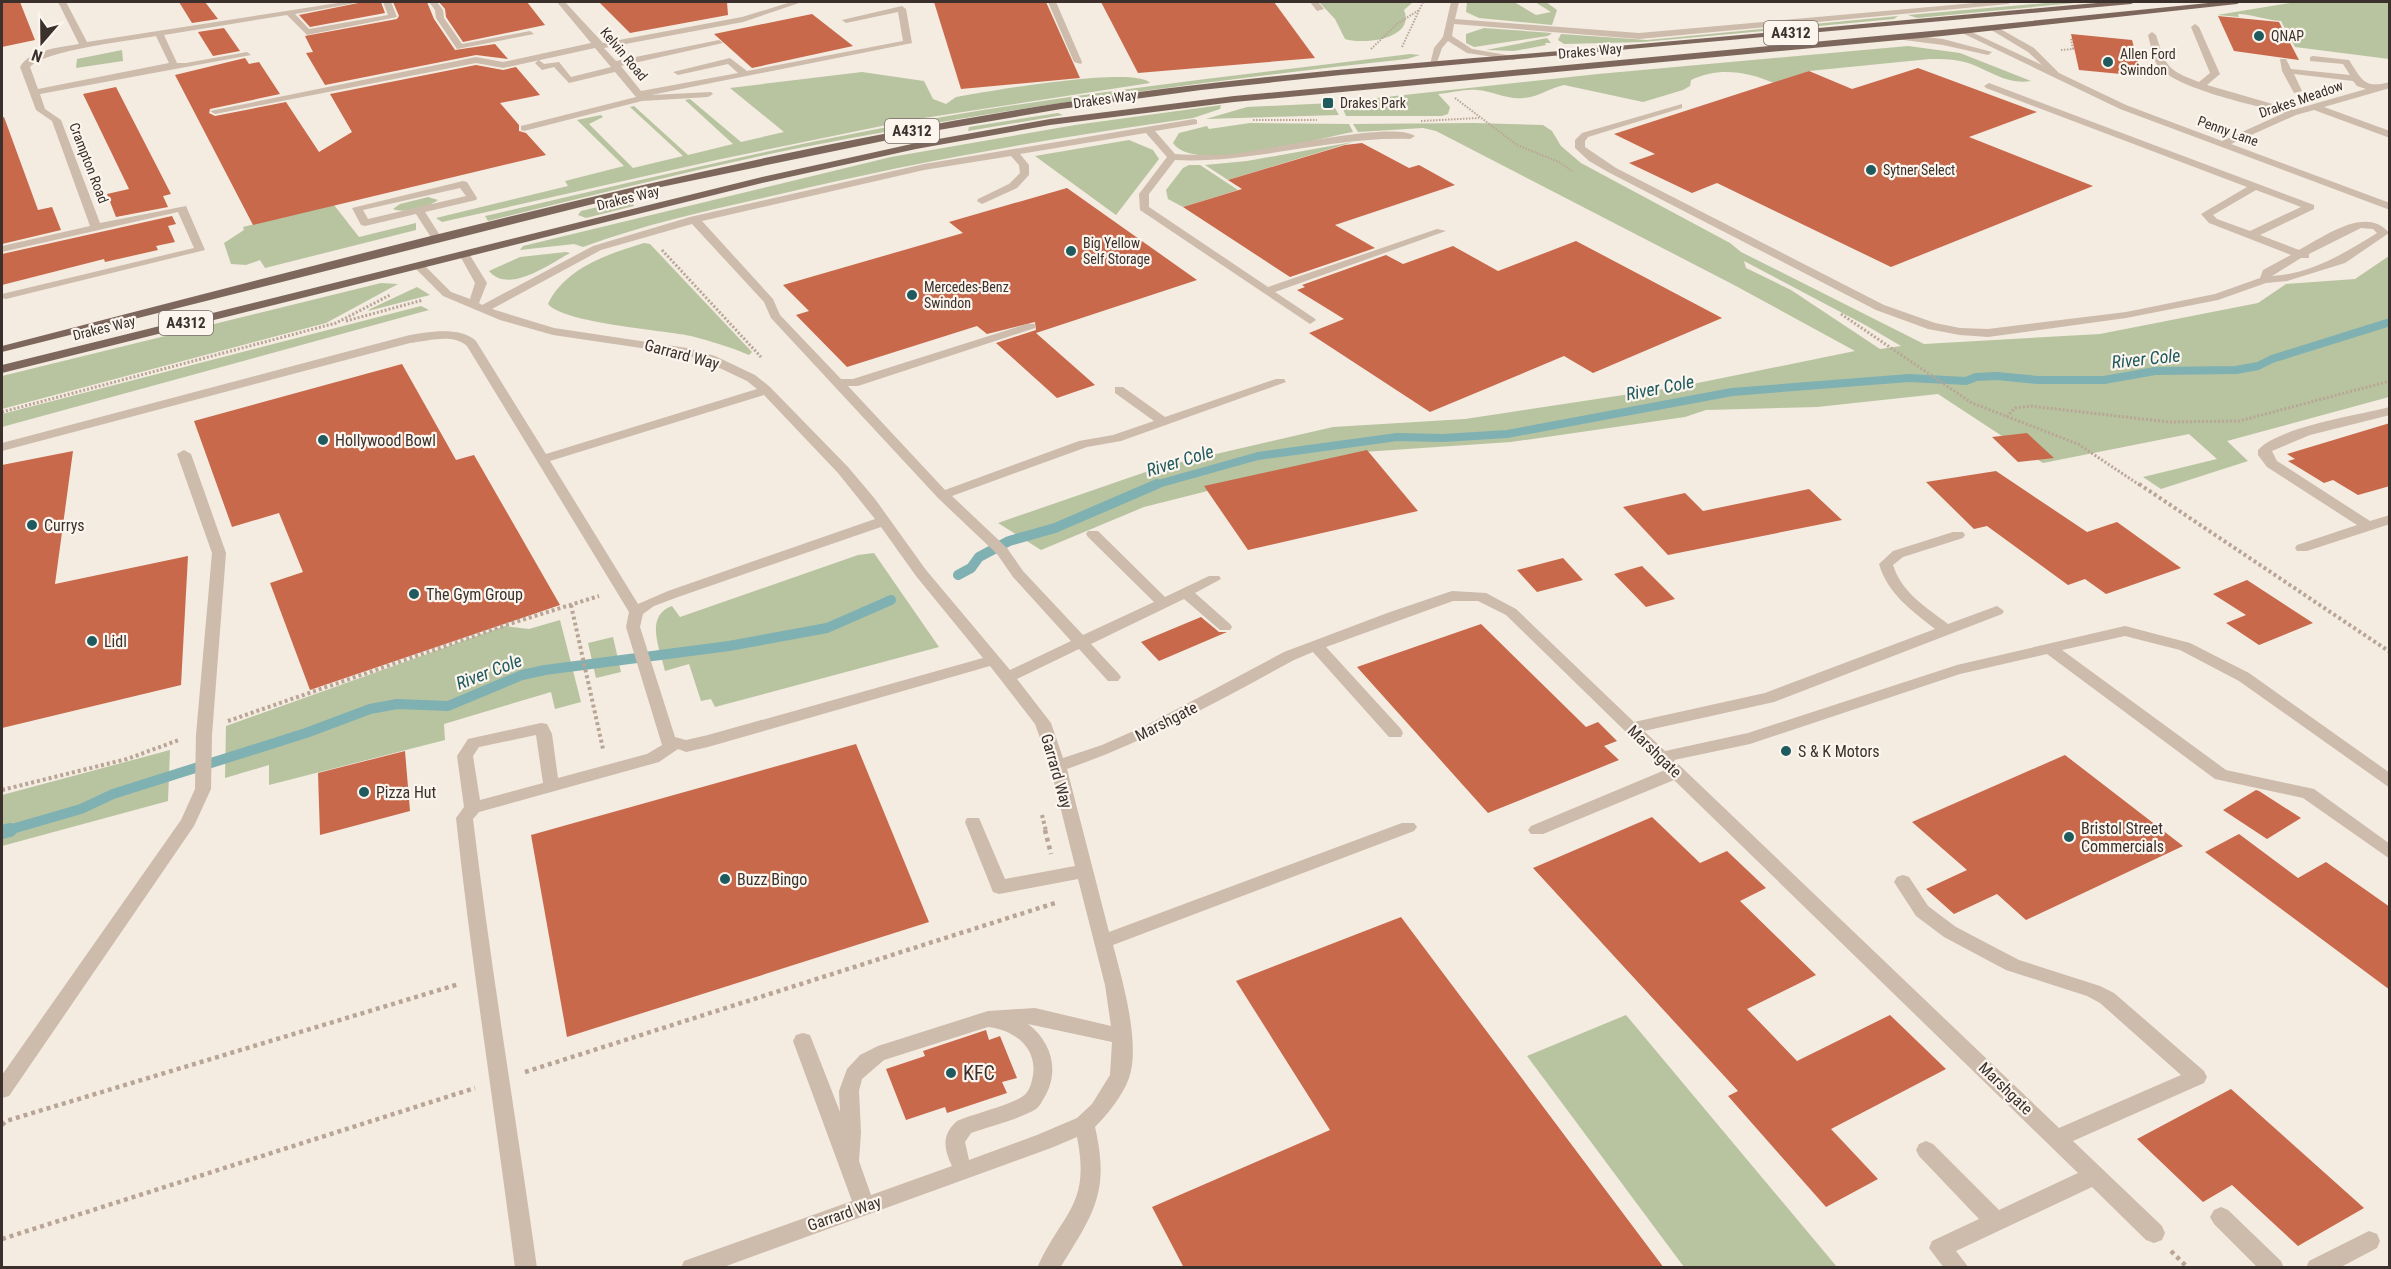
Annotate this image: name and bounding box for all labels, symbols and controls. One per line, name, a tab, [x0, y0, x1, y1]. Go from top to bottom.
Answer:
north arrow	[12, 12, 72, 72]
road number: A4312	[1764, 21, 1818, 45]
street label: Kelvin Road	[597, 24, 651, 84]
place label: QNAP	[2271, 28, 2304, 44]
marker: QNAP	[2252, 29, 2266, 43]
street label: Drakes Way	[1557, 40, 1623, 62]
text: N	[29, 45, 45, 66]
place label: Allen Ford Swindon	[2120, 46, 2176, 78]
marker: Allen Ford Swindon	[2101, 55, 2115, 69]
street label: Drakes Meadow	[2257, 77, 2345, 121]
street label: Drakes Way	[1072, 87, 1138, 111]
place label: Drakes Park	[1340, 95, 1407, 111]
marker: Drakes Park	[1321, 96, 1335, 110]
street label: Penny Lane	[2195, 113, 2261, 150]
road number: A4312	[885, 119, 939, 143]
street label: Crampton Road	[66, 120, 112, 206]
place label: Sytner Select	[1883, 162, 1955, 178]
marker: Sytner Select	[1864, 163, 1878, 177]
street label: Drakes Way	[595, 182, 661, 213]
place label: Big Yellow Self Storage	[1083, 235, 1151, 267]
marker: Big Yellow Self Storage	[1064, 244, 1078, 258]
place label: Mercedes-Benz Swindon	[924, 279, 1009, 311]
marker: Mercedes-Benz Swindon	[905, 288, 919, 302]
road number: A4312	[159, 311, 213, 335]
street label: Drakes Way	[71, 312, 137, 343]
street label: Garrard Way	[642, 335, 722, 374]
water label: River Cole	[2111, 344, 2181, 373]
water label: River Cole	[1624, 371, 1696, 404]
place label: Hollywood Bowl	[335, 431, 436, 450]
marker: Hollywood Bowl	[316, 433, 330, 447]
water label: River Cole	[1144, 440, 1216, 481]
place label: Currys	[44, 516, 85, 535]
marker: Currys	[25, 518, 39, 532]
place label: The Gym Group	[426, 585, 523, 604]
marker: The Gym Group	[407, 587, 421, 601]
place label: Lidl	[104, 632, 127, 651]
marker: Lidl	[85, 634, 99, 648]
water label: River Cole	[453, 649, 525, 694]
street label: Marshgate	[1132, 698, 1201, 745]
street label: Marshgate	[1624, 721, 1686, 782]
street label: Garrard Way	[1037, 732, 1076, 811]
place label: S & K Motors	[1798, 742, 1880, 761]
marker: S & K Motors	[1779, 744, 1793, 758]
place label: Pizza Hut	[376, 783, 437, 802]
marker: Pizza Hut	[357, 785, 371, 799]
place label: Bristol Street Commercials	[2081, 819, 2164, 856]
marker: Bristol Street Commercials	[2062, 830, 2076, 844]
place label: Buzz Bingo	[737, 870, 807, 889]
marker: Buzz Bingo	[718, 872, 732, 886]
street label: Marshgate	[1975, 1058, 2037, 1119]
place label: KFC	[963, 1061, 995, 1085]
marker: KFC	[944, 1066, 958, 1080]
street label: Garrard Way	[805, 1192, 884, 1235]

